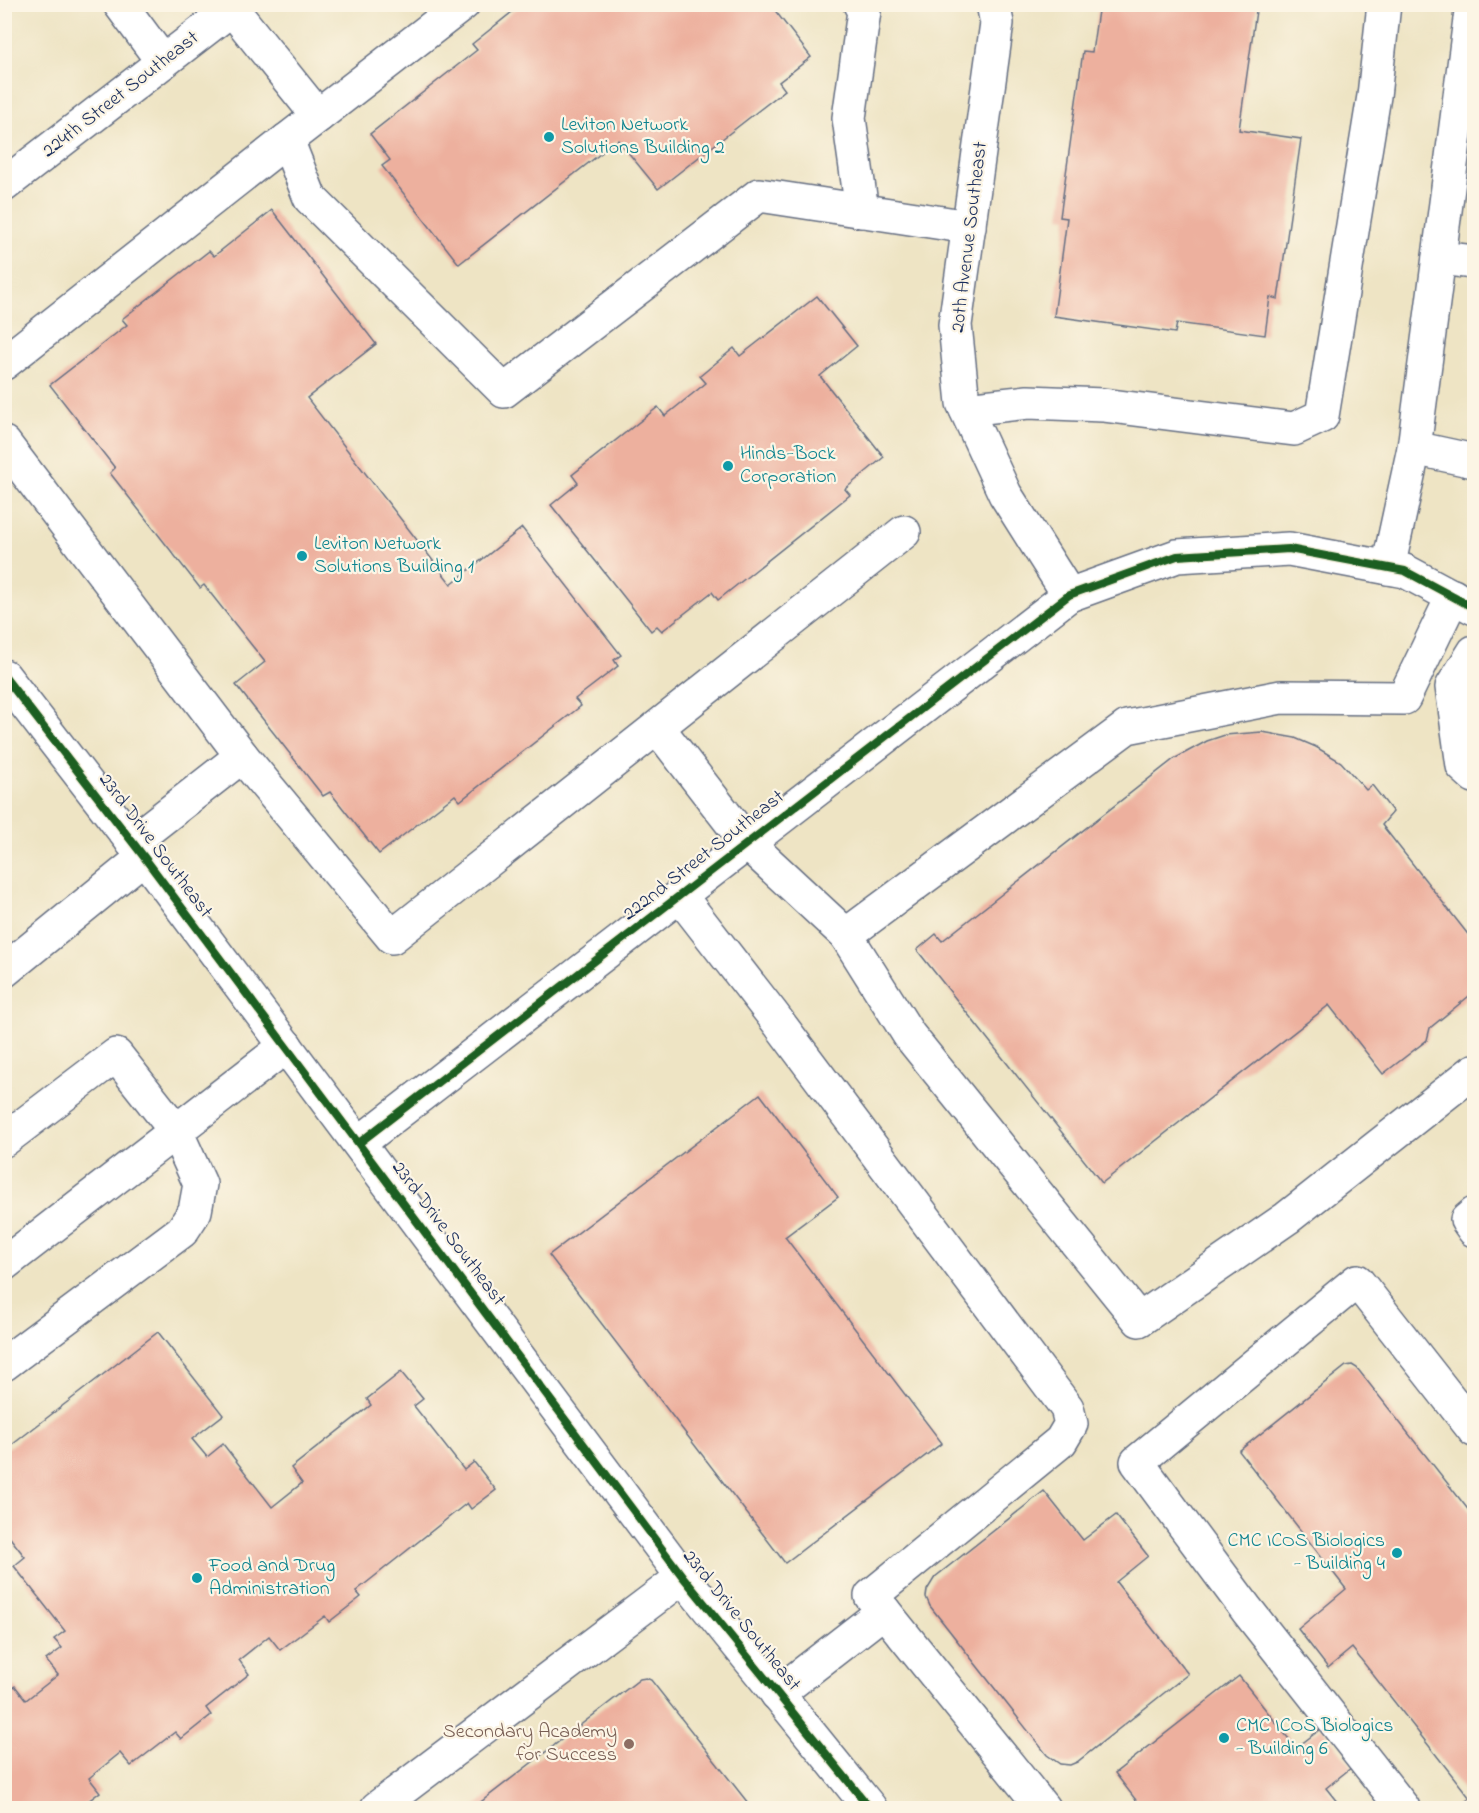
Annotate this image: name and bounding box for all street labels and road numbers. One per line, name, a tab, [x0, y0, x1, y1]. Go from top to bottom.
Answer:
street label: 224th Street Southeast	[36, 24, 206, 166]
street label: 20th Avenue Southeast	[944, 140, 996, 334]
street label: 23rd Drive Southeast	[91, 767, 219, 925]
street label: 222nd Street Southeast	[617, 783, 791, 929]
street label: 23rd Drive Southeast	[384, 1155, 512, 1313]
street label: 23rd Drive Southeast	[675, 1544, 807, 1698]

